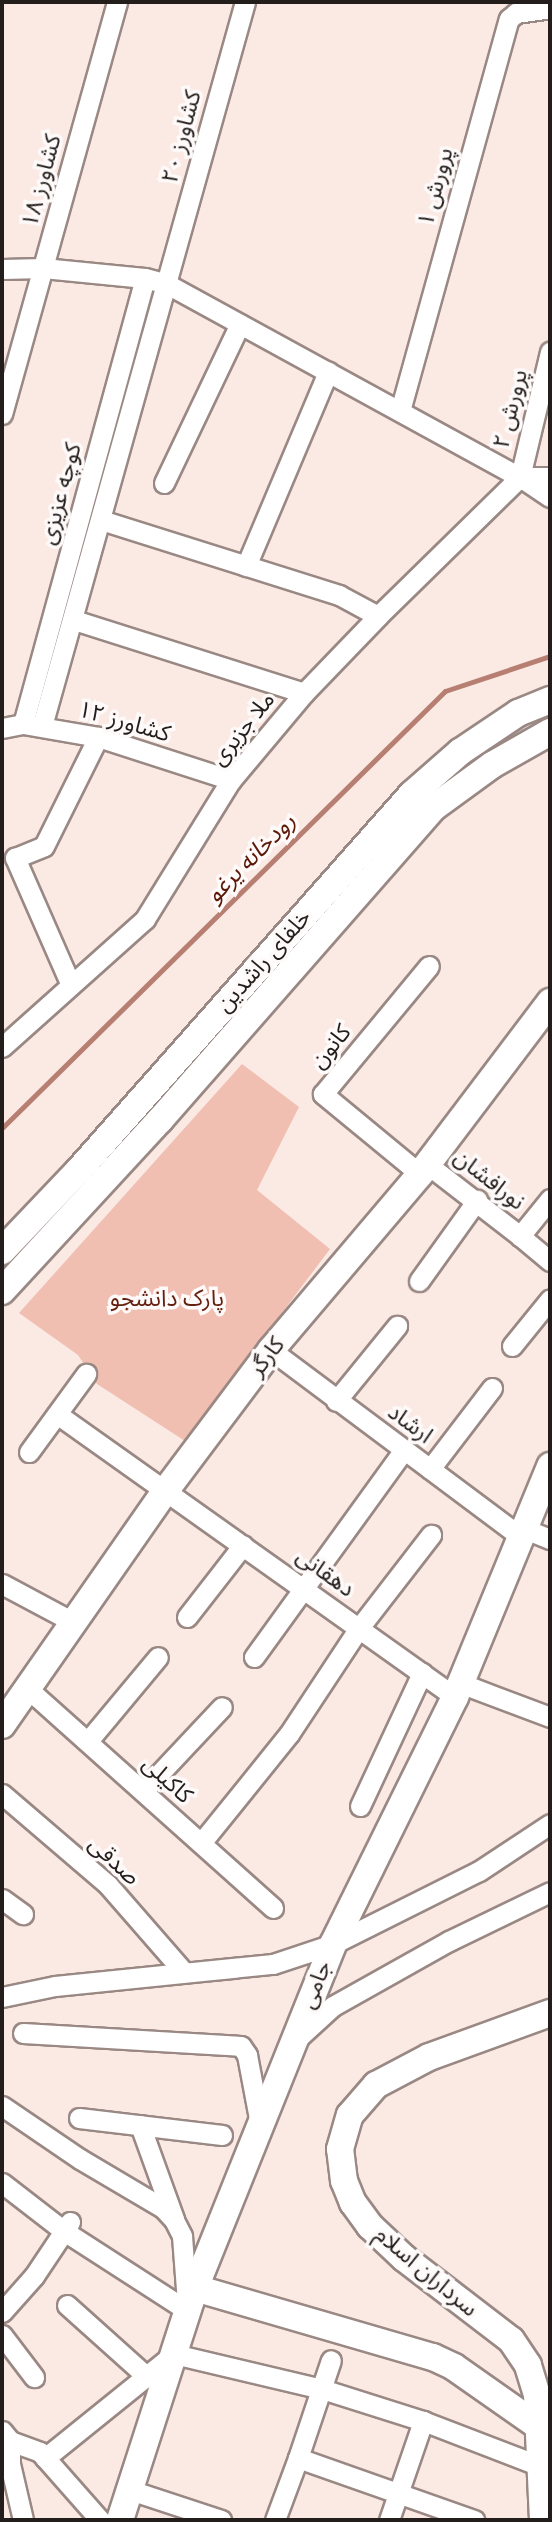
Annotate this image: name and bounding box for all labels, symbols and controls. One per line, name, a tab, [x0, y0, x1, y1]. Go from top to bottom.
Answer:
street label: کشاورز ۲۰	[156, 88, 208, 186]
street label: کشاورز ۱۸	[16, 132, 68, 230]
street label: پرورش ۱	[412, 145, 460, 229]
street label: پرورش ۲	[488, 367, 534, 451]
street label: کوچه عزیزی	[34, 440, 88, 548]
street label: ملا جزیری	[205, 687, 281, 771]
street label: کشاورز ۱۲	[75, 696, 173, 748]
water label: رودخانه یرغو	[200, 807, 302, 909]
street label: خلفای راشدین	[211, 904, 317, 1018]
street label: کانون	[305, 1019, 357, 1075]
street label: نورافشان	[448, 1144, 530, 1216]
park label: پارک دانشجو	[110, 1285, 224, 1313]
street label: کارگر	[243, 1332, 291, 1382]
street label: ارشاد	[382, 1398, 438, 1450]
street label: دهقانی	[290, 1543, 360, 1603]
street label: کاکیلی	[136, 1750, 198, 1810]
street label: صدقی	[83, 1830, 145, 1892]
street label: جامی	[294, 1957, 338, 2013]
street label: سرداران اسلام	[369, 2221, 483, 2323]

